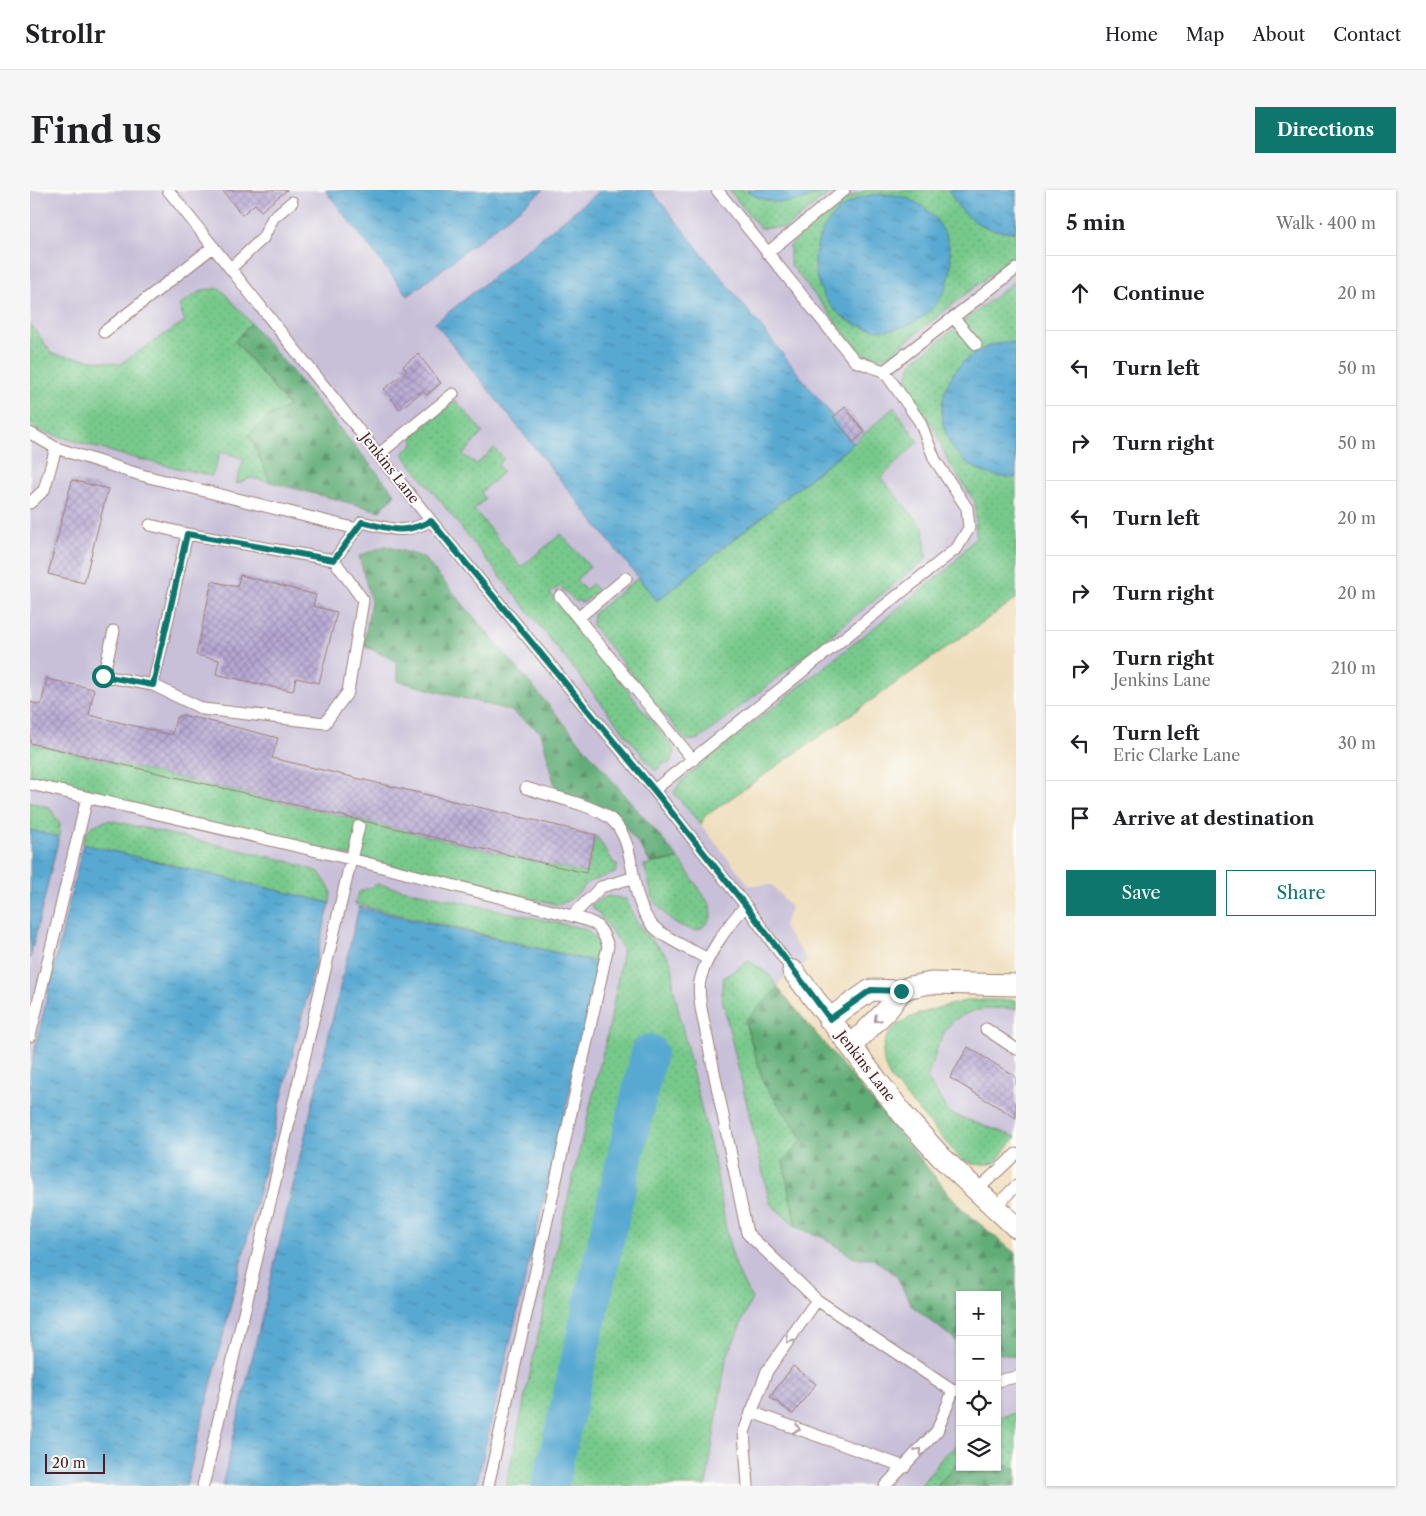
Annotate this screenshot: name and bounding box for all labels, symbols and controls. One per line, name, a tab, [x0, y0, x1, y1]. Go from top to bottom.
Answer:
text: Strollr	[25, 20, 105, 49]
text: Home	[1105, 24, 1158, 46]
text: Map	[1186, 24, 1224, 46]
text: About	[1252, 24, 1305, 46]
text: Contact	[1333, 24, 1401, 46]
button: Directions	[1255, 107, 1396, 153]
text: Find us	[30, 109, 162, 152]
text: 5 min	[1066, 210, 1126, 235]
text: Walk · 400 m	[1276, 213, 1376, 233]
icon: ahead	[1066, 279, 1094, 307]
text: Continue	[1113, 282, 1205, 305]
text: 20 m	[1337, 283, 1376, 303]
icon: left	[1066, 354, 1094, 382]
text: Turn left	[1113, 357, 1200, 380]
text: 50 m	[1338, 358, 1376, 378]
street label: Jenkins Lane	[355, 427, 424, 507]
icon: right	[1066, 429, 1094, 457]
text: Turn right	[1113, 432, 1214, 455]
text: 50 m	[1338, 433, 1376, 453]
icon: left	[1066, 504, 1094, 532]
text: Turn left	[1113, 507, 1200, 530]
text: 20 m	[1337, 508, 1376, 528]
icon: right	[1066, 579, 1094, 607]
text: Turn right	[1113, 582, 1214, 605]
text: 20 m	[1337, 583, 1376, 603]
text: Turn right	[1113, 647, 1214, 670]
icon: right	[1066, 654, 1094, 682]
text: 210 m	[1331, 658, 1376, 678]
route start	[92, 665, 115, 688]
text: Jenkins Lane	[1113, 670, 1211, 690]
text: Turn left	[1113, 722, 1200, 745]
icon: left	[1066, 729, 1094, 757]
text: 30 m	[1338, 733, 1376, 753]
text: Eric Clarke Lane	[1113, 745, 1240, 765]
icon: arrive	[1066, 804, 1094, 832]
text: Arrive at destination	[1113, 807, 1314, 830]
button: Save	[1066, 870, 1216, 916]
button: Share	[1226, 870, 1376, 916]
route end	[890, 980, 913, 1003]
one-way arrow	[874, 1014, 883, 1023]
street label: Jenkins Lane	[831, 1025, 900, 1105]
map controls	[956, 1291, 1001, 1471]
button: +	[956, 1291, 1001, 1336]
one-way arrow	[786, 1334, 795, 1344]
button: −	[956, 1336, 1001, 1381]
button: locate	[956, 1381, 1001, 1426]
one-way arrow	[792, 1423, 801, 1433]
button: layers	[956, 1426, 1001, 1471]
one-way arrow	[914, 1448, 922, 1457]
scale bar	[45, 1451, 105, 1474]
text: 20 m	[52, 1454, 86, 1472]

